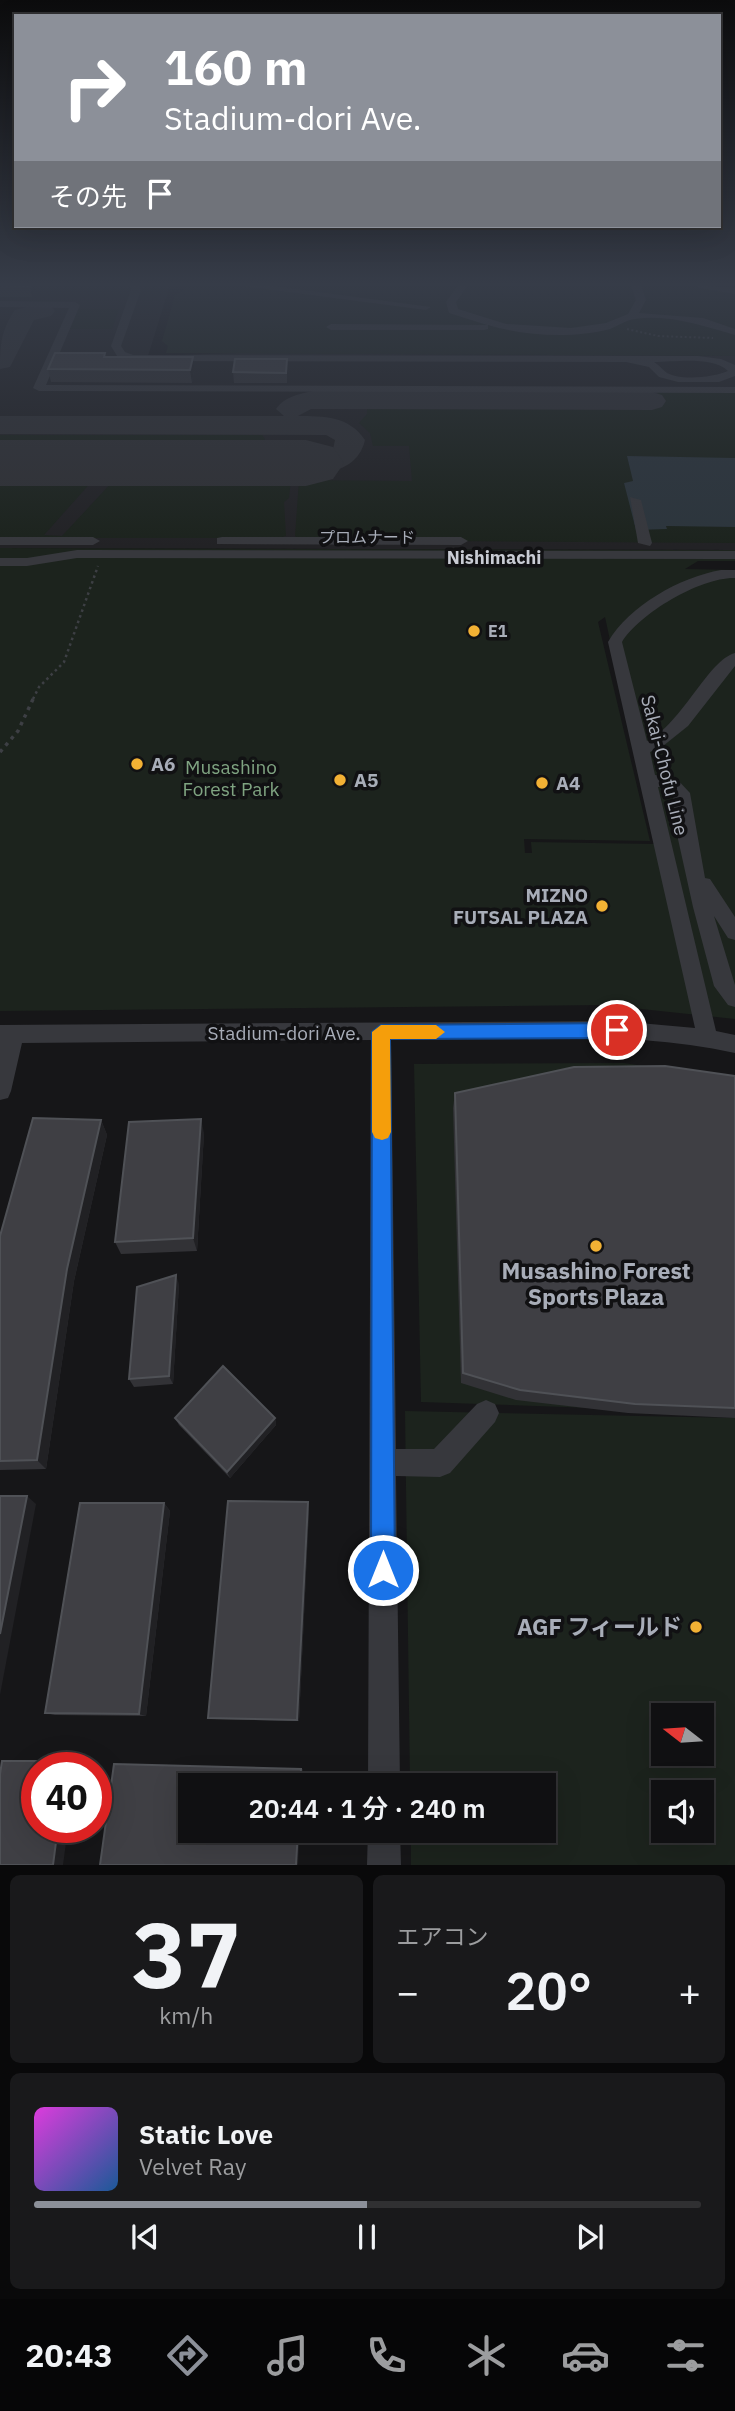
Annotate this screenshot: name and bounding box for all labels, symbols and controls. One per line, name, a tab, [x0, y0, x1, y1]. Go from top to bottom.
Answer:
text: 160 m	[164, 35, 308, 98]
icon: right	[49, 42, 140, 133]
text: Stadium-dori Ave.	[164, 97, 421, 139]
icon: arrive	[141, 175, 179, 213]
text: その先	[49, 179, 127, 213]
street label: プロムナード	[319, 527, 415, 547]
district label: Nishimachi	[447, 546, 541, 569]
place label: E1	[488, 621, 508, 641]
marker: E1	[466, 623, 482, 639]
street label: Sakai-Chofu Line	[636, 692, 694, 838]
place label: A6	[151, 752, 175, 776]
park label: Musashino Forest Park	[183, 755, 279, 801]
marker: A6	[129, 756, 145, 772]
place label: A5	[354, 768, 378, 792]
place label: A4	[556, 771, 580, 795]
marker: A5	[332, 772, 348, 788]
marker: A4	[534, 775, 550, 791]
place label: MIZNO FUTSAL PLAZA	[453, 883, 588, 929]
marker: MIZNO FUTSAL PLAZA	[594, 898, 610, 914]
pin	[587, 1000, 647, 1060]
icon: arrive	[598, 1011, 636, 1049]
street label: Stadium-dori Ave.	[208, 1021, 360, 1045]
marker: Musashino Forest Sports Plaza	[588, 1238, 604, 1254]
place label: Musashino Forest Sports Plaza	[501, 1255, 691, 1311]
position arrow	[346, 1533, 420, 1607]
place label: AGF フィールド	[517, 1611, 682, 1641]
marker: AGF フィールド	[688, 1619, 704, 1635]
north arrow	[651, 1703, 714, 1766]
map controls	[651, 1703, 714, 1843]
speed limit sign: 40	[21, 1752, 112, 1843]
button: sound	[651, 1780, 714, 1843]
text: 20:44 · 1 分 · 240 m	[248, 1791, 486, 1825]
text: 37	[132, 1895, 241, 2013]
text: エアコン	[397, 1921, 489, 1951]
text: 20°	[505, 1957, 592, 2024]
text: −	[397, 1967, 419, 2016]
text: +	[678, 1967, 701, 2016]
text: km/h	[159, 2000, 213, 2030]
text: Static Love	[139, 2117, 273, 2151]
text: Velvet Ray	[139, 2151, 246, 2181]
icon: previous	[126, 2218, 164, 2256]
icon: pause	[348, 2218, 386, 2256]
icon: next	[571, 2218, 609, 2256]
icon: directions	[163, 2331, 212, 2380]
icon: music	[263, 2331, 312, 2380]
icon: phone	[362, 2331, 411, 2380]
icon: climate	[462, 2331, 511, 2380]
icon: car	[561, 2331, 610, 2380]
icon: filters	[661, 2331, 710, 2380]
text: 20:43	[25, 2334, 113, 2376]

